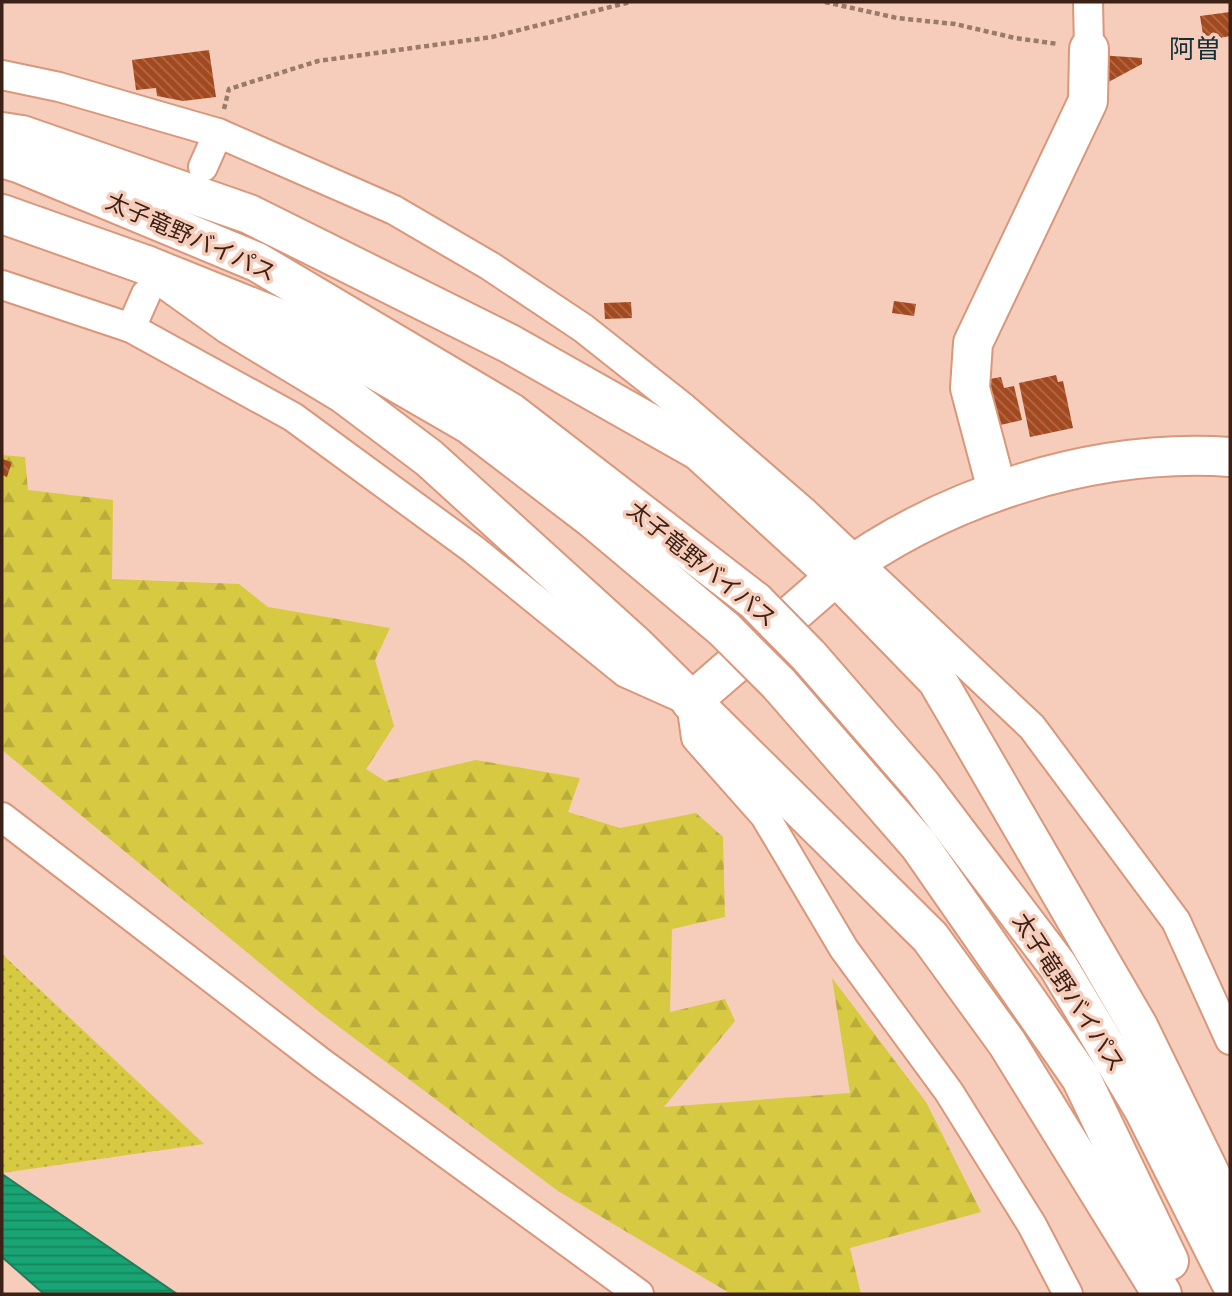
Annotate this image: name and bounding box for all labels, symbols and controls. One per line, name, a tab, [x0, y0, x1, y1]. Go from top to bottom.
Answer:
district label: 阿曽	[1169, 32, 1221, 65]
street label: 太子竜野バイパス	[101, 186, 281, 287]
street label: 太子竜野バイパス	[622, 495, 783, 633]
street label: 太子竜野バイパス	[1007, 907, 1132, 1077]

